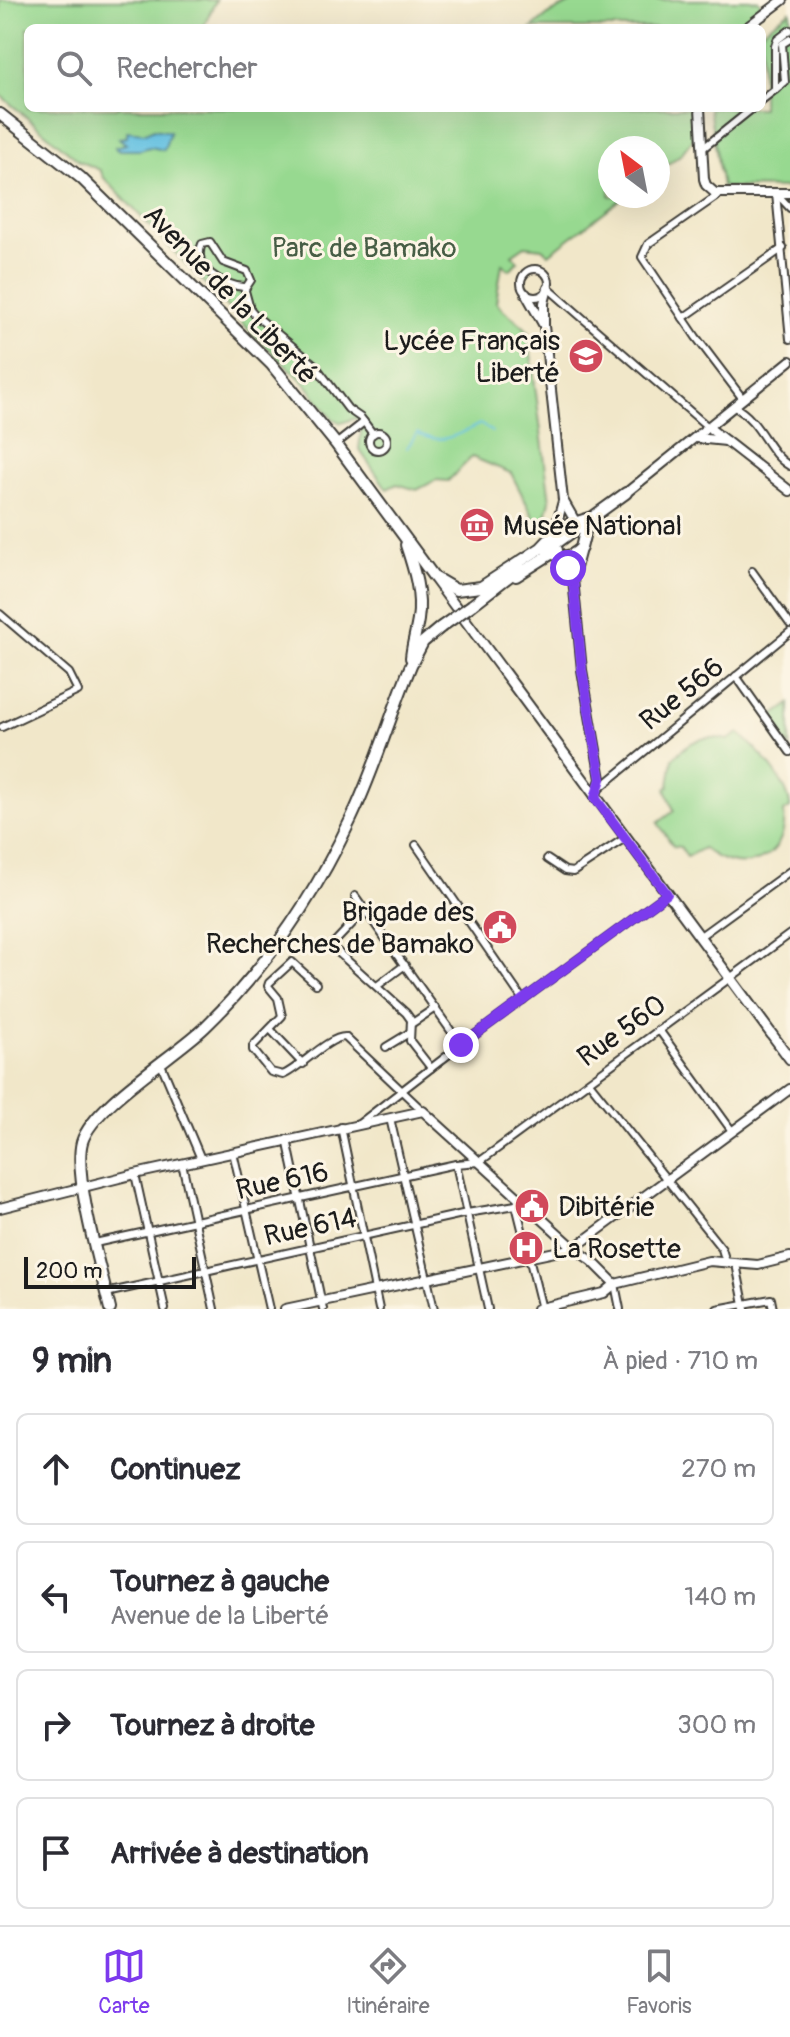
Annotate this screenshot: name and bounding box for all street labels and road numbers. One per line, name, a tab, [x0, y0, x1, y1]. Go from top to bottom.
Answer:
street label: Avenue de la Liberté	[135, 198, 325, 392]
street label: Rue 566	[633, 650, 731, 739]
street label: Rue 560	[571, 987, 673, 1075]
street label: Rue 616	[233, 1155, 332, 1208]
street label: Rue 614	[261, 1201, 360, 1254]

